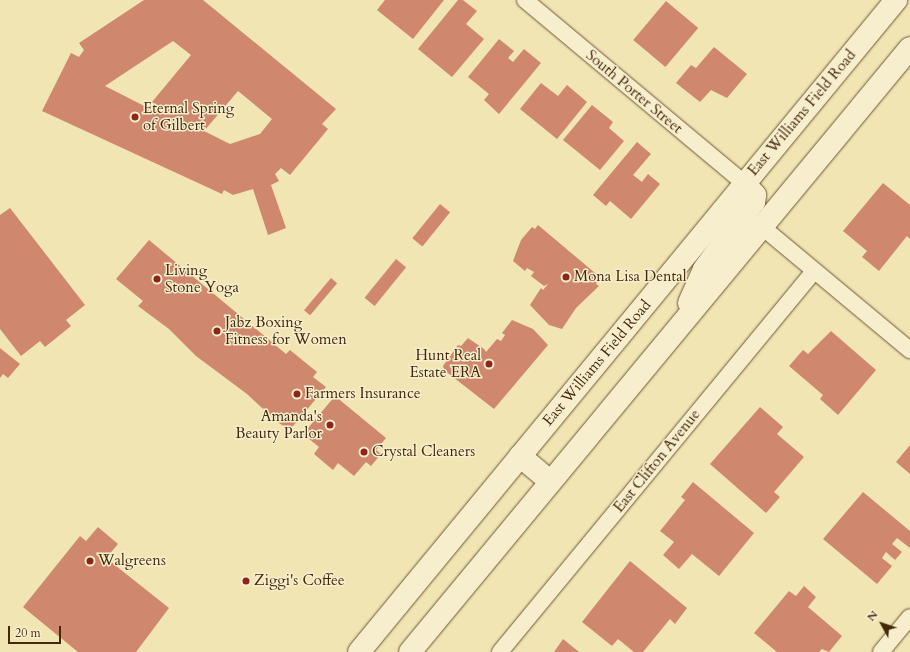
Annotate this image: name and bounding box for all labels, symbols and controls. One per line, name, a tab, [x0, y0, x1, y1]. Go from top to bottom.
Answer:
street label: South Porter Street	[582, 46, 686, 138]
street label: East Williams Field Road	[744, 46, 860, 180]
place label: Eternal Spring of Gilbert	[143, 99, 234, 134]
marker: Eternal Spring of Gilbert	[130, 112, 140, 122]
place label: Living Stone Yoga	[165, 261, 239, 296]
place label: Mona Lisa Dental	[574, 268, 687, 286]
marker: Mona Lisa Dental	[561, 272, 571, 282]
marker: Living Stone Yoga	[152, 274, 162, 284]
street label: East Williams Field Road	[539, 296, 655, 430]
place label: Jabz Boxing Fitness for Women	[225, 313, 347, 348]
marker: Jabz Boxing Fitness for Women	[212, 326, 222, 336]
place label: Hunt Real Estate ERA	[410, 346, 481, 381]
marker: Hunt Real Estate ERA	[484, 359, 494, 369]
place label: Farmers Insurance	[305, 385, 421, 403]
marker: Farmers Insurance	[292, 389, 302, 399]
street label: East Clifton Avenue	[610, 406, 704, 516]
place label: Amanda's Beauty Parlor	[235, 407, 322, 442]
marker: Amanda's Beauty Parlor	[325, 420, 335, 430]
place label: Crystal Cleaners	[372, 443, 475, 461]
marker: Crystal Cleaners	[359, 447, 369, 457]
place label: Walgreens	[98, 552, 166, 570]
marker: Walgreens	[85, 556, 95, 566]
place label: Ziggi's Coffee	[254, 572, 345, 590]
marker: Ziggi's Coffee	[241, 576, 251, 586]
north arrow	[862, 604, 902, 644]
text: N	[864, 607, 881, 624]
scale bar	[10, 618, 63, 644]
text: 20 m	[15, 625, 41, 641]

